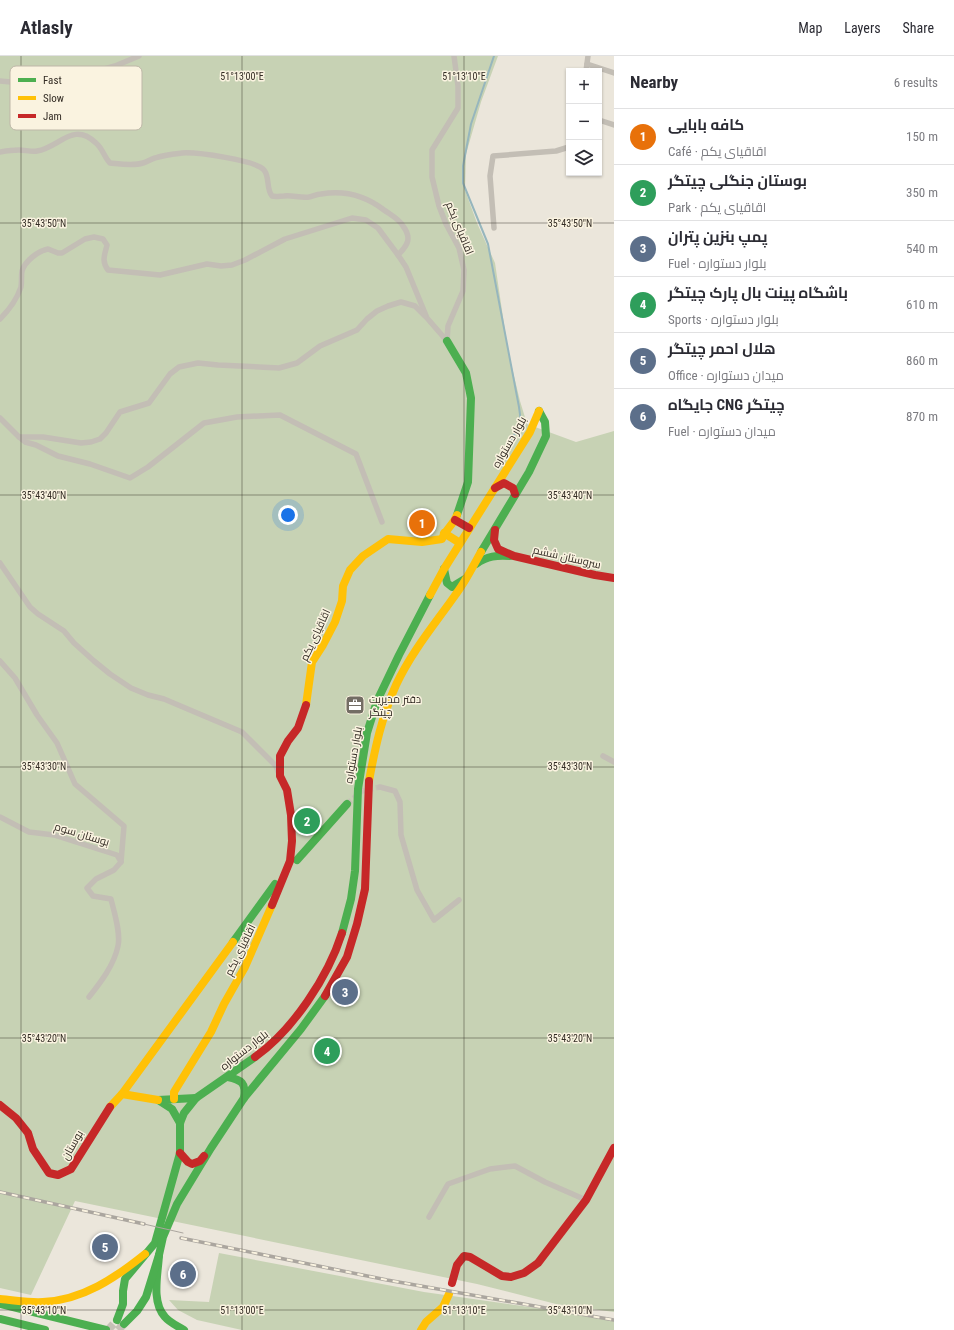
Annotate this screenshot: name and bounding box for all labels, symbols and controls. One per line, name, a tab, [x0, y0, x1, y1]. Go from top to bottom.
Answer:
text: Atlasly	[20, 16, 73, 39]
text: Map	[798, 20, 822, 36]
text: Layers	[844, 20, 881, 36]
text: Share	[903, 20, 934, 36]
legend	[10, 66, 142, 130]
map controls	[566, 68, 602, 176]
button: +	[566, 68, 602, 104]
text: 51°13'00"E	[220, 71, 264, 82]
text: 51°13'10"E	[442, 71, 486, 82]
text: Nearby	[630, 72, 678, 92]
text: Fast	[43, 74, 62, 87]
text: 6 results	[894, 75, 938, 90]
text: Slow	[43, 92, 64, 105]
button: −	[566, 104, 602, 140]
text: Jam	[43, 110, 62, 123]
text: کافه بابایی	[668, 116, 744, 134]
text: 1	[640, 129, 646, 144]
text: 150 m	[906, 129, 938, 144]
button: layers	[566, 140, 602, 176]
text: Café · اقاقیای یکم	[668, 144, 767, 159]
text: بوستان جنگلی چیتگر	[668, 172, 807, 190]
text: 2	[640, 185, 646, 200]
text: 350 m	[906, 185, 938, 200]
street label: اقاقیای یکم	[442, 200, 476, 257]
text: Park · اقاقیای یکم	[668, 200, 766, 215]
text: 35°43'50"N	[22, 218, 66, 229]
text: 35°43'50"N	[548, 218, 592, 229]
text: پمپ بنزین پتران	[668, 228, 767, 246]
text: 3	[640, 241, 646, 256]
text: 540 m	[906, 241, 938, 256]
text: Fuel · بلوار دستواره	[668, 256, 766, 271]
text: باشگاه پینت بال پارک چیتگر	[668, 284, 848, 302]
text: 4	[640, 297, 646, 312]
text: 610 m	[906, 297, 938, 312]
text: Sports · بلوار دستواره	[668, 312, 779, 327]
text: هلال احمر چیتگر	[668, 340, 776, 358]
text: 5	[640, 353, 646, 368]
text: 860 m	[906, 353, 938, 368]
text: Office · میدان دستواره	[668, 368, 784, 383]
text: جایگاه CNG چیتگر	[668, 396, 785, 414]
text: 6	[640, 409, 646, 424]
text: 870 m	[906, 409, 938, 424]
street label: بلوار دستواره	[489, 414, 529, 470]
text: Fuel · میدان دستواره	[668, 424, 776, 439]
text: 35°43'40"N	[22, 490, 66, 501]
text: 35°43'40"N	[548, 490, 592, 501]
your location	[278, 505, 298, 525]
pin: 1	[409, 508, 435, 538]
street label: سروستان ششم	[531, 543, 602, 573]
street label: اقاقیای یکم	[298, 607, 334, 664]
place label: دفتر مدیریت چیتگر	[368, 693, 421, 719]
office icon: دفتر مدیریت چیتگر	[344, 694, 366, 716]
street label: بلوار دستواره	[342, 726, 365, 784]
text: 35°43'30"N	[22, 761, 66, 772]
text: 35°43'30"N	[548, 761, 592, 772]
pin: 2	[294, 806, 320, 836]
street label: بوستان سوم	[52, 820, 111, 850]
street label: اقاقیای یکم	[222, 922, 259, 979]
pin: 3	[332, 977, 358, 1007]
street label: بلوار دستواره	[218, 1028, 271, 1073]
text: 35°43'20"N	[22, 1033, 66, 1044]
text: 35°43'20"N	[548, 1033, 592, 1044]
pin: 4	[314, 1036, 340, 1066]
street label: بوستان	[59, 1128, 86, 1162]
pin: 5	[92, 1232, 118, 1262]
pin: 6	[170, 1259, 196, 1289]
text: 35°43'10"N	[22, 1305, 66, 1316]
text: 51°13'00"E	[220, 1305, 264, 1316]
text: 51°13'10"E	[442, 1305, 486, 1316]
text: 35°43'10"N	[548, 1305, 592, 1316]

